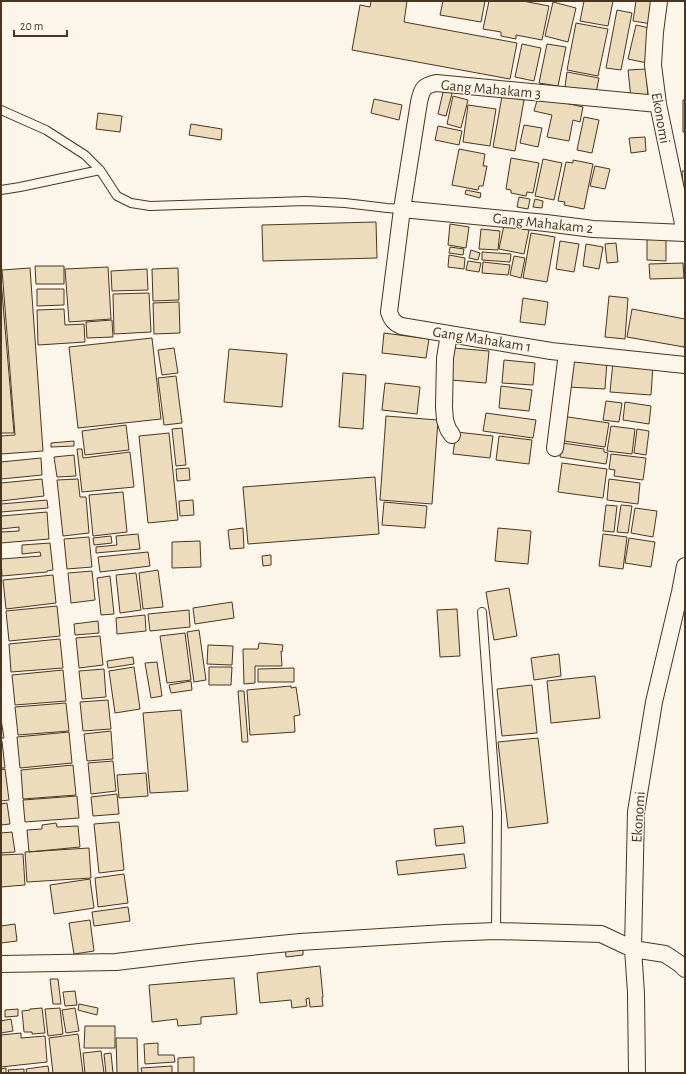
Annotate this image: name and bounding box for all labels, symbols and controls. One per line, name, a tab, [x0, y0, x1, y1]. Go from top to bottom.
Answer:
scale bar	[14, 12, 67, 38]
text: 20 m	[20, 20, 43, 32]
street label: Gang Mahakam 3	[440, 78, 542, 101]
street label: Ekonomi	[649, 91, 672, 145]
street label: Gang Mahakam 2	[492, 211, 594, 236]
street label: Gang Mahakam 1	[432, 324, 532, 355]
street label: Ekonomi	[629, 791, 648, 843]

